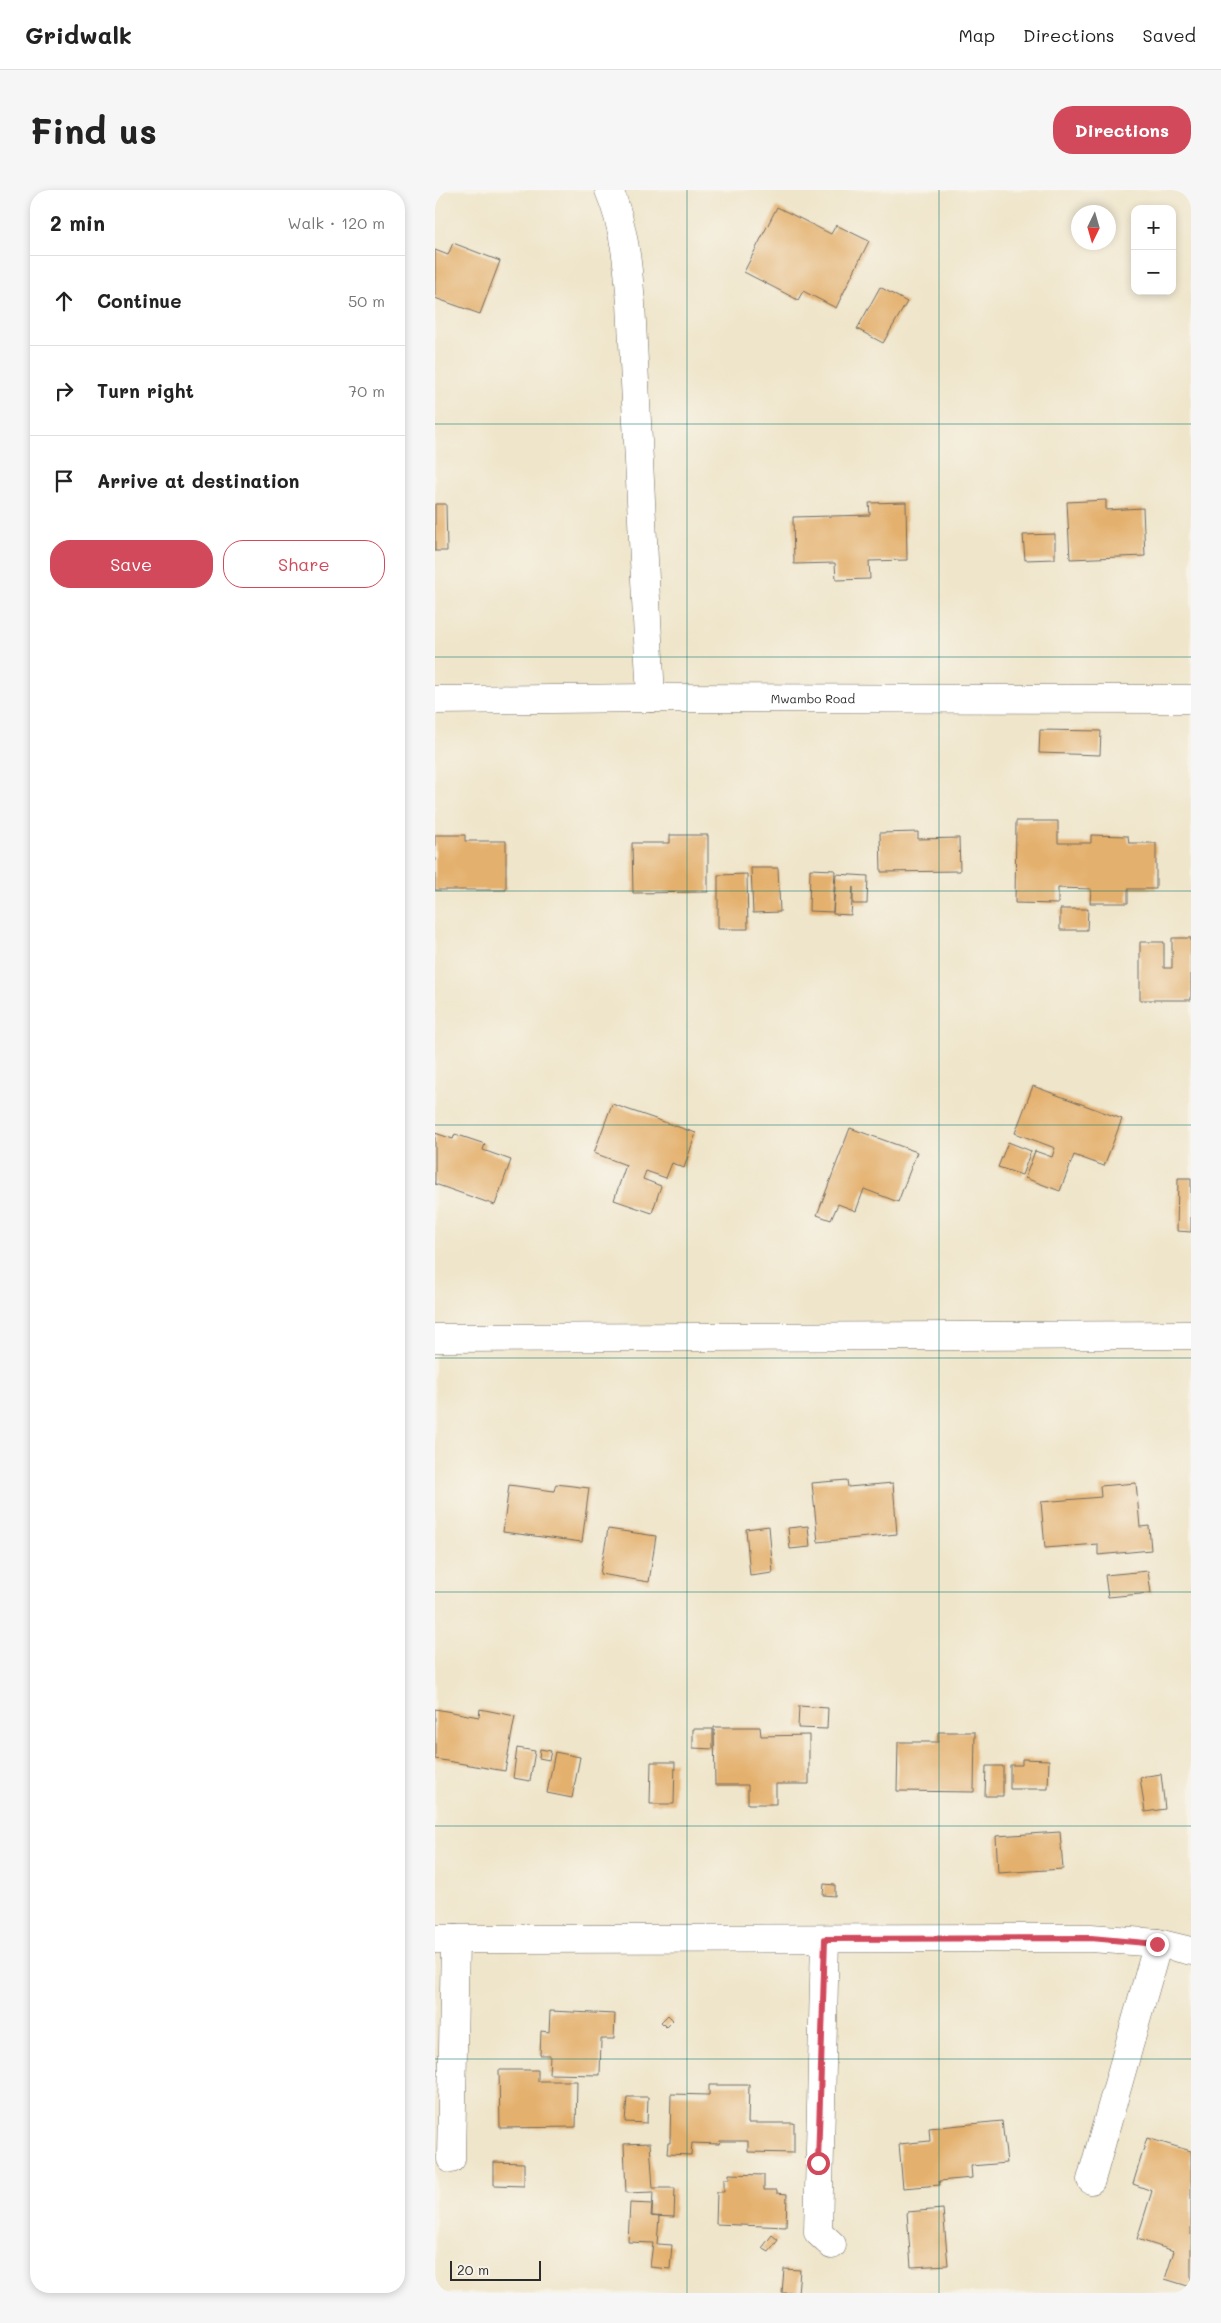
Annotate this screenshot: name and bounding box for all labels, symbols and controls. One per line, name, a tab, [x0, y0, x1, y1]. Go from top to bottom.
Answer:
text: Gridwalk	[25, 19, 132, 50]
text: Map	[958, 23, 995, 47]
text: Directions	[1023, 23, 1115, 47]
text: Saved	[1143, 23, 1196, 47]
button: Directions	[1053, 106, 1191, 154]
text: Find us	[30, 107, 157, 153]
north arrow	[1071, 205, 1116, 250]
map controls	[1131, 205, 1176, 295]
button: +	[1131, 205, 1176, 250]
text: 2 min	[50, 209, 105, 236]
text: Walk · 120 m	[287, 212, 385, 233]
button: −	[1131, 250, 1176, 295]
icon: ahead	[50, 287, 78, 315]
text: Continue	[97, 288, 182, 313]
text: 50 m	[348, 290, 385, 311]
icon: right	[50, 377, 78, 405]
text: Turn right	[97, 378, 194, 403]
text: 70 m	[348, 380, 385, 401]
icon: arrive	[50, 467, 78, 495]
text: Arrive at destination	[97, 468, 300, 493]
button: Save	[50, 540, 213, 588]
button: Share	[223, 540, 385, 588]
street label: Mwambo Road	[771, 690, 856, 706]
route end	[1146, 1933, 1169, 1956]
route start	[807, 2152, 830, 2175]
scale bar	[450, 2258, 541, 2281]
text: 20 m	[457, 2260, 489, 2279]

